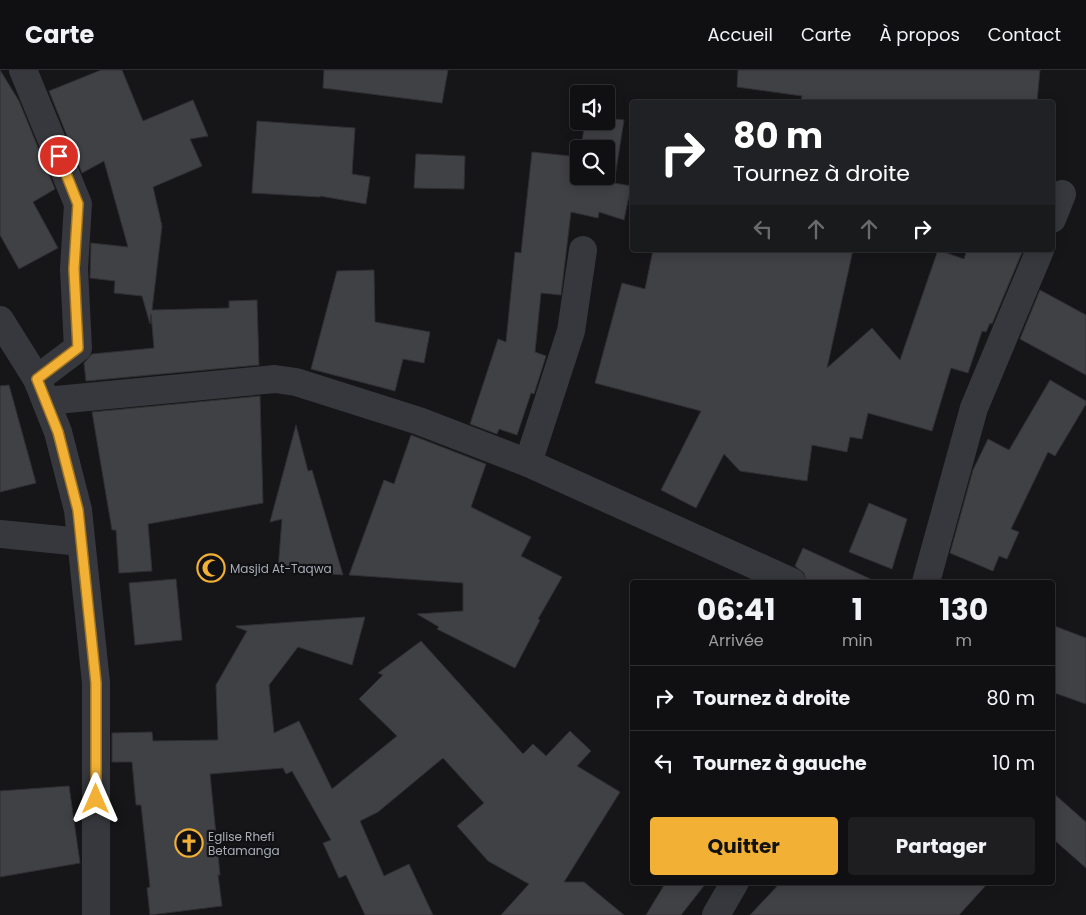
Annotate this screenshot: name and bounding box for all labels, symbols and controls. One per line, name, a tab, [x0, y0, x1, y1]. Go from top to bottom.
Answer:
text: Carte	[25, 18, 94, 51]
text: Accueil	[707, 22, 773, 47]
text: Carte	[801, 22, 851, 47]
text: À propos	[879, 22, 960, 47]
text: Contact	[988, 22, 1061, 47]
map controls	[570, 85, 615, 185]
button: sound	[570, 85, 615, 130]
text: 80 m	[733, 111, 823, 160]
icon: right	[650, 120, 715, 185]
pin	[38, 135, 80, 177]
button: search	[570, 140, 615, 185]
icon: arrive	[45, 142, 73, 170]
text: Tournez à droite	[733, 158, 910, 189]
icon: left	[749, 215, 777, 243]
icon: ahead	[802, 215, 830, 243]
icon: ahead	[855, 215, 883, 243]
icon: right	[908, 215, 936, 243]
mosque icon: Masjid At-Taqwa	[196, 553, 226, 583]
place label: Masjid At-Taqwa	[230, 560, 332, 577]
text: 06:41	[697, 588, 775, 631]
text: 1	[852, 588, 863, 631]
text: 130	[939, 588, 988, 631]
text: Arrivée	[708, 629, 764, 652]
text: min	[842, 629, 873, 652]
text: m	[956, 629, 972, 652]
icon: right	[650, 684, 678, 712]
text: Tournez à droite	[693, 685, 850, 712]
text: 80 m	[986, 685, 1035, 712]
icon: left	[650, 749, 678, 777]
text: Tournez à gauche	[693, 750, 867, 777]
text: 10 m	[992, 750, 1035, 777]
position arrow	[69, 772, 121, 824]
button: Quitter	[650, 817, 838, 875]
button: Partager	[848, 817, 1035, 875]
church icon: Eglise Rhefi Betamanga	[174, 828, 204, 858]
place label: Eglise Rhefi Betamanga	[208, 828, 280, 859]

